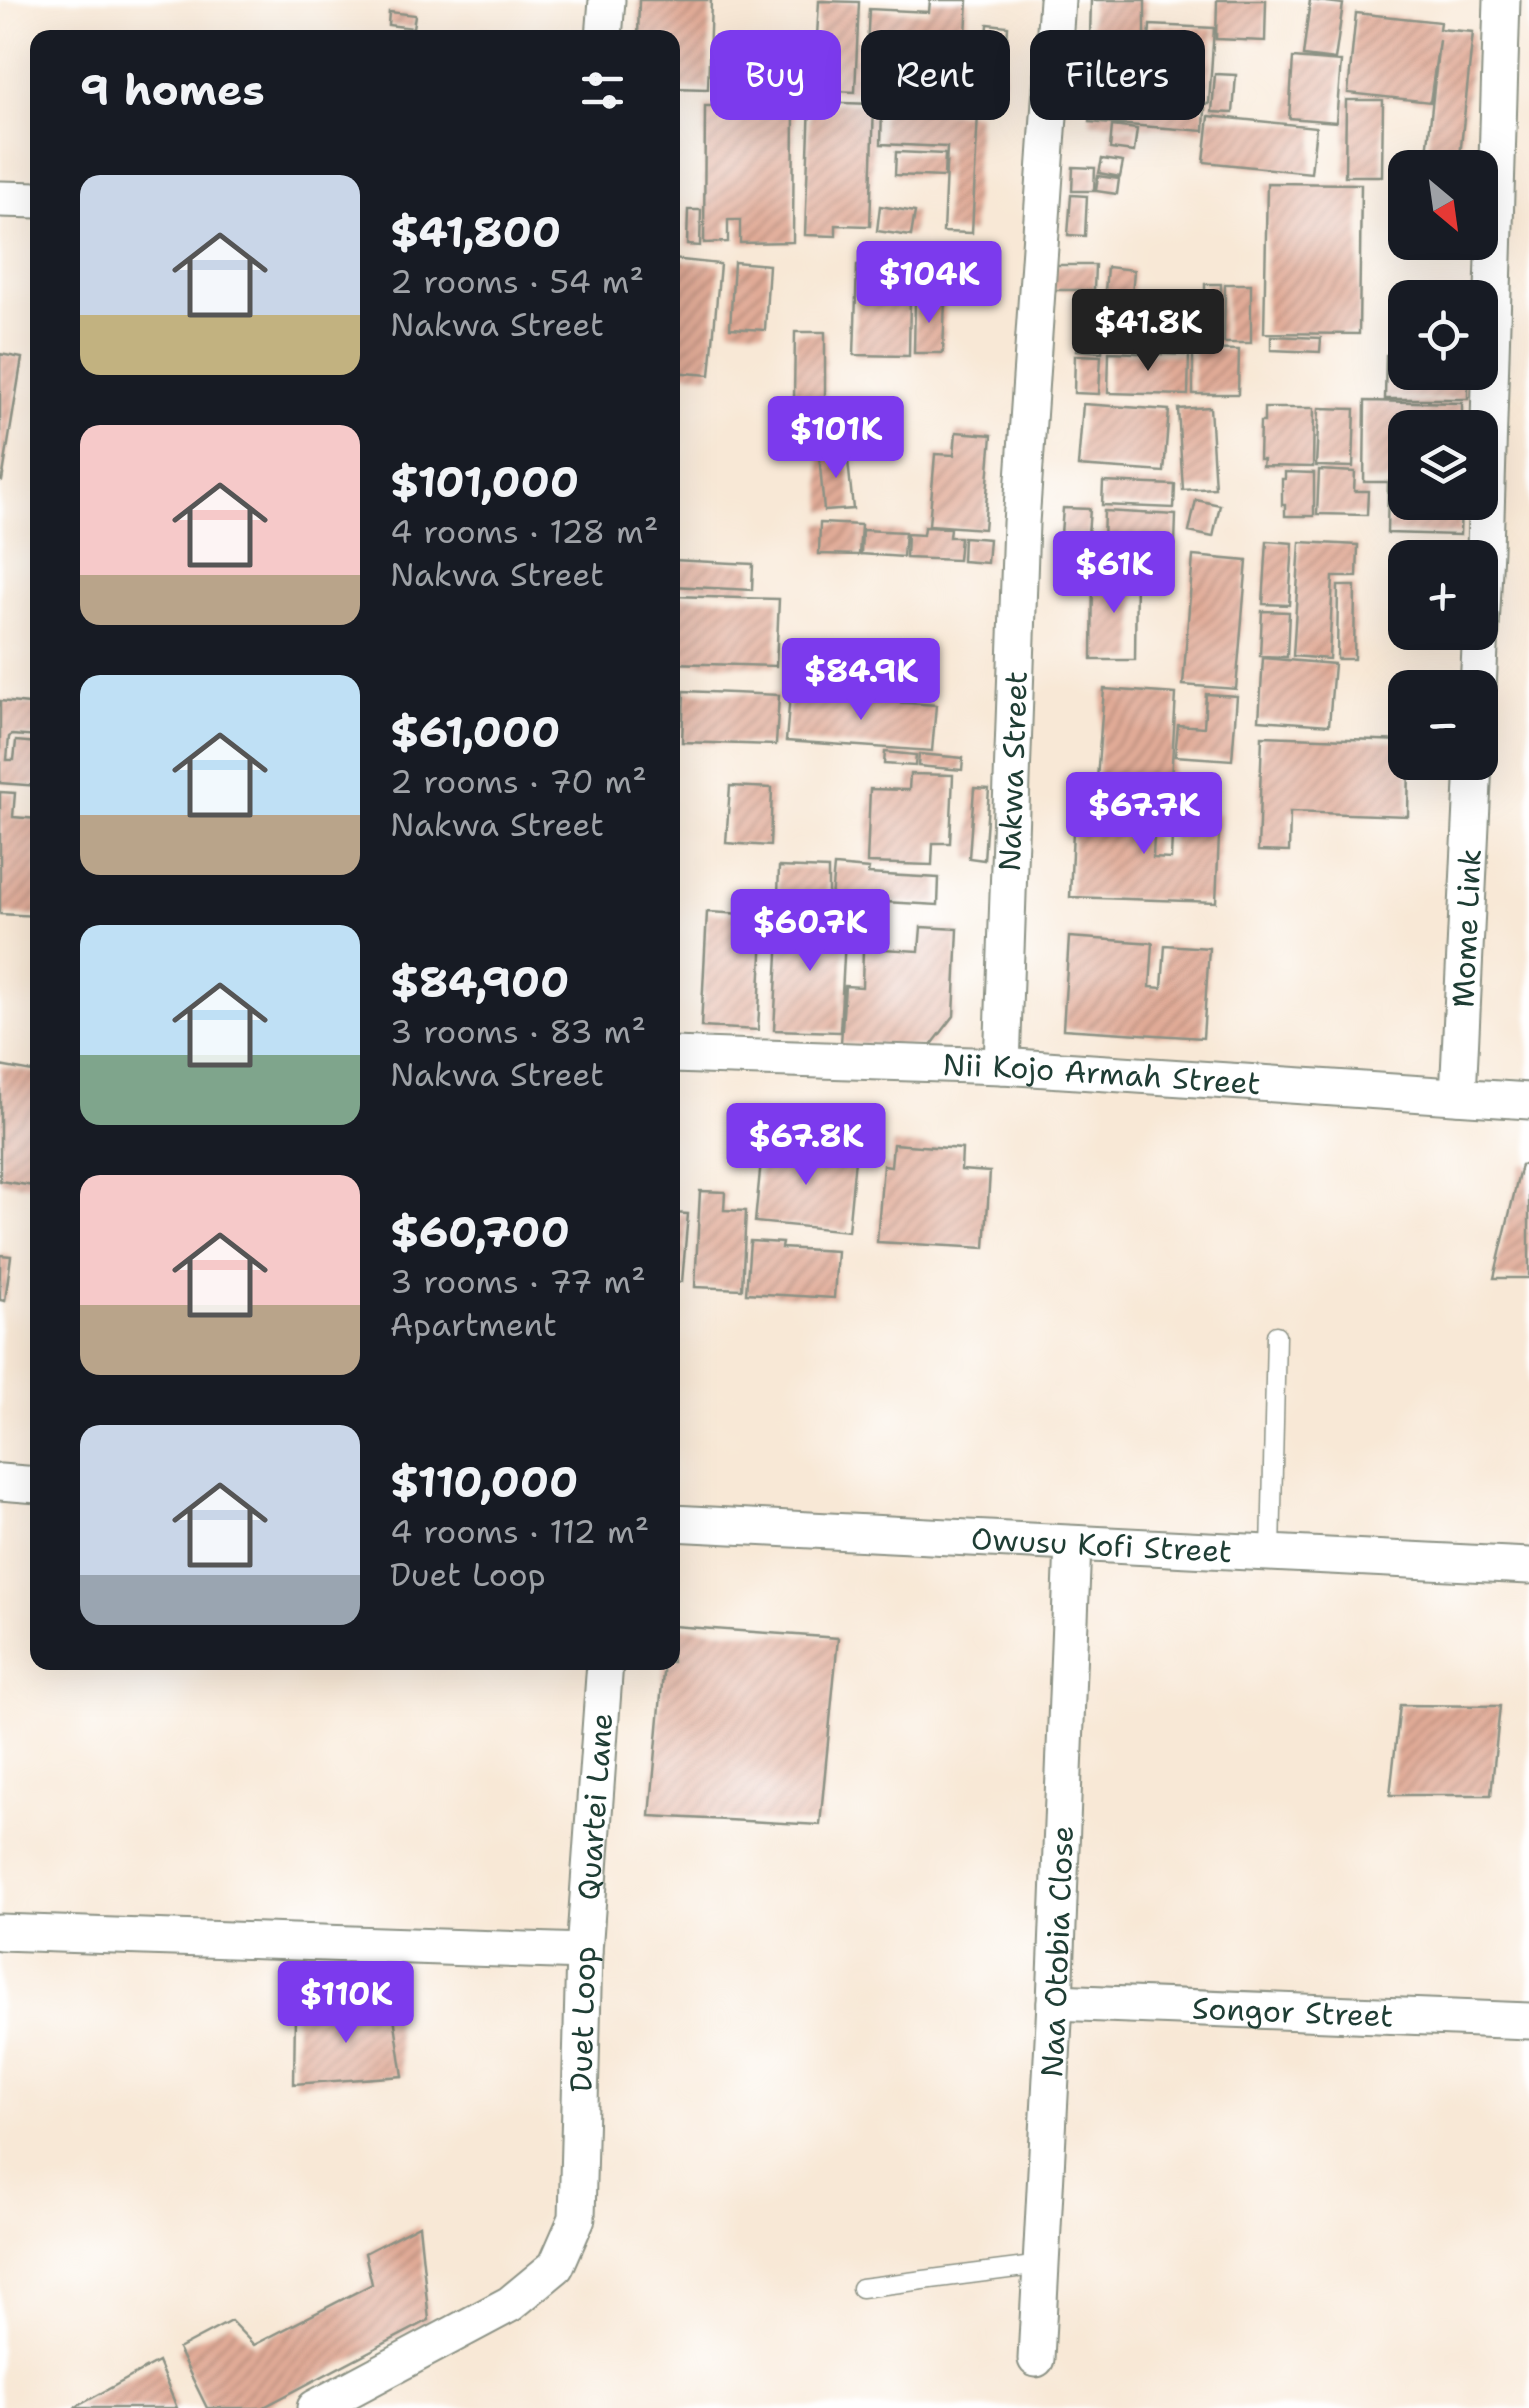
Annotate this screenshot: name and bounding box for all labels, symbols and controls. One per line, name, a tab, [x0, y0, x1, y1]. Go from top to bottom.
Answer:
chip: Buy	[710, 30, 841, 120]
chip: Rent	[861, 30, 1010, 120]
chip: Filters	[1030, 30, 1205, 120]
text: 9 homes	[80, 62, 265, 118]
icon: filters	[575, 63, 630, 118]
north arrow	[1388, 150, 1498, 260]
map controls	[1388, 150, 1498, 780]
text: $41,800	[390, 204, 561, 260]
icon: home	[160, 215, 280, 335]
pin: $104K	[859, 241, 999, 326]
text: $104K	[878, 252, 980, 295]
text: 2 rooms · 54 m²	[390, 260, 644, 303]
button: locate	[1388, 280, 1498, 390]
pin: $41.8K	[1067, 289, 1229, 374]
text: $41.8K	[1094, 300, 1202, 343]
text: Nakwa Street	[390, 303, 604, 346]
pin: $101K	[766, 396, 906, 481]
text: $101K	[790, 407, 882, 450]
button: layers	[1388, 410, 1498, 520]
text: $101,000	[390, 454, 579, 510]
icon: home	[160, 465, 280, 585]
text: 4 rooms · 128 m²	[390, 510, 658, 553]
pin: $61K	[1055, 531, 1173, 616]
button: +	[1388, 540, 1498, 650]
text: $61K	[1075, 542, 1153, 585]
text: Nakwa Street	[390, 553, 604, 596]
pin: $84.9K	[780, 638, 942, 723]
text: $84.9K	[804, 649, 918, 692]
street label: Nakwa Street	[988, 670, 1036, 872]
button: −	[1388, 670, 1498, 780]
text: $61,000	[390, 704, 560, 760]
icon: home	[160, 715, 280, 835]
text: 2 rooms · 70 m²	[390, 760, 647, 803]
pin: $67.7K	[1063, 772, 1225, 857]
text: $67.7K	[1088, 783, 1200, 826]
text: Nakwa Street	[390, 803, 604, 846]
street label: Mome Link	[1442, 848, 1490, 1009]
pin: $60.7K	[729, 889, 891, 974]
text: $60.7K	[753, 900, 867, 943]
text: $84,900	[390, 954, 569, 1010]
icon: home	[160, 965, 280, 1085]
text: 3 rooms · 83 m²	[390, 1010, 646, 1053]
street label: Nii Kojo Armah Street	[942, 1044, 1262, 1104]
text: Nakwa Street	[390, 1053, 604, 1096]
pin: $67.8K	[725, 1103, 887, 1188]
text: $67.8K	[749, 1114, 863, 1157]
text: $60,700	[390, 1204, 570, 1260]
icon: home	[160, 1215, 280, 1335]
text: 3 rooms · 77 m²	[390, 1260, 646, 1303]
text: Apartment	[390, 1303, 557, 1346]
text: $110,000	[390, 1454, 579, 1510]
icon: home	[160, 1465, 280, 1585]
text: 4 rooms · 112 m²	[390, 1510, 649, 1553]
street label: Owusu Kofi Street	[970, 1518, 1233, 1572]
text: Duet Loop	[390, 1553, 546, 1596]
street label: Quartei Lane	[567, 1711, 622, 1902]
street label: Naa Otobia Close	[1031, 1825, 1082, 2079]
street label: Duet Loop	[560, 1946, 605, 2093]
pin: $110K	[276, 1961, 416, 2046]
text: $110K	[300, 1972, 392, 2015]
street label: Songor Street	[1191, 1987, 1394, 2036]

